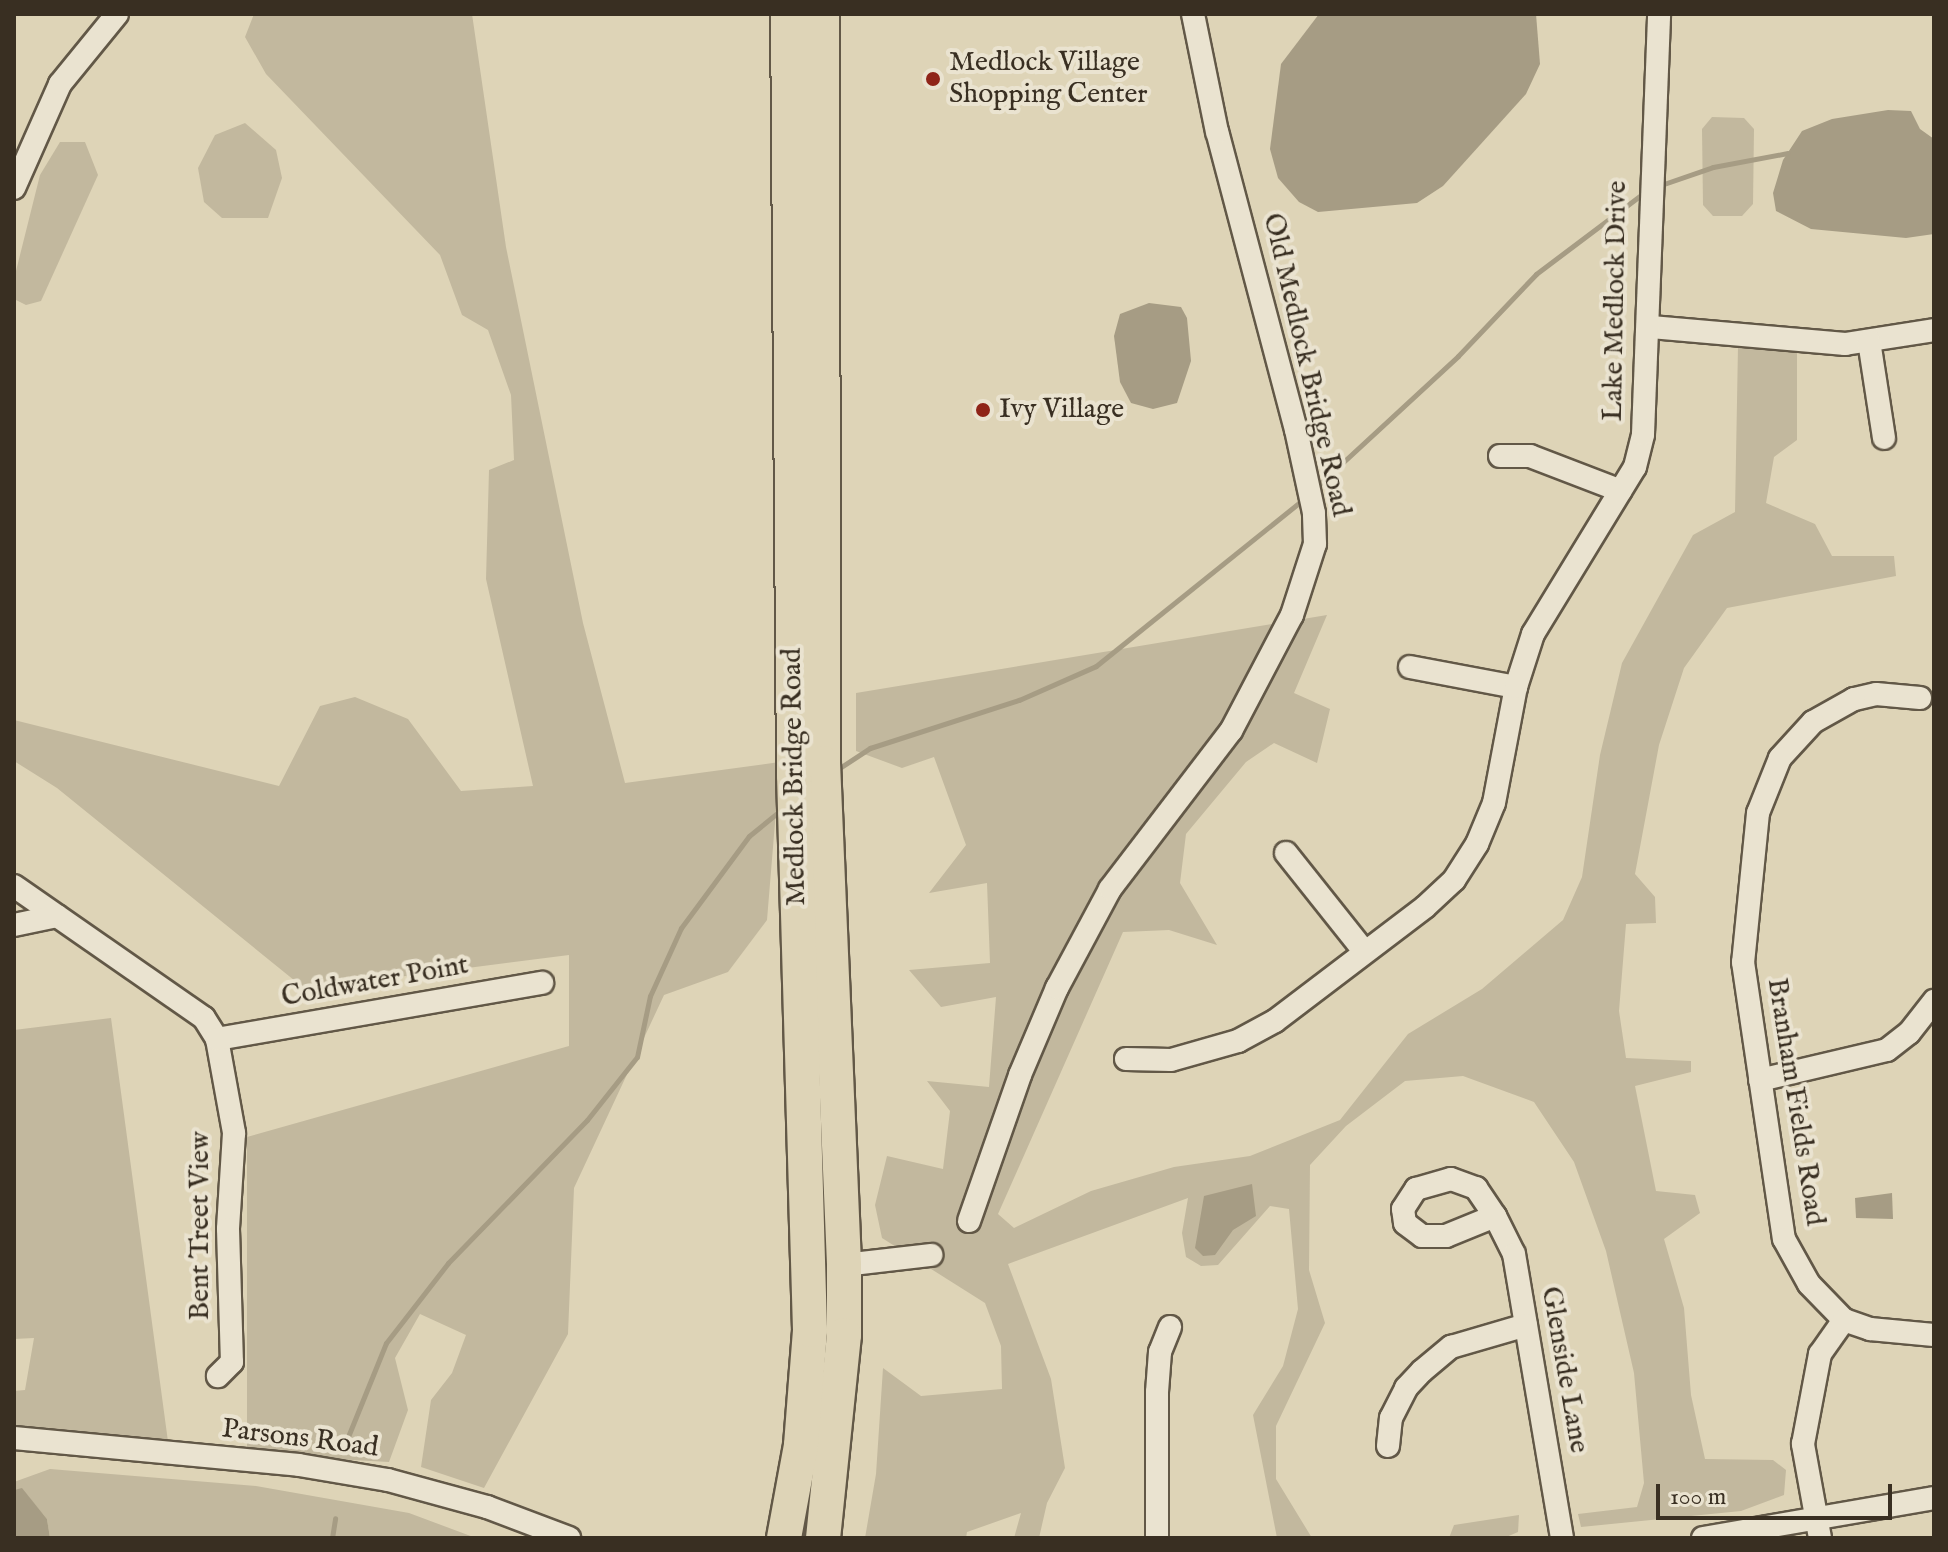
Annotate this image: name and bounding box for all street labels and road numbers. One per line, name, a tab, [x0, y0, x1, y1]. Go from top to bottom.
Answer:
street label: Lake Medlock Drive	[1597, 180, 1635, 422]
street label: Old Medlock Bridge Road	[1255, 210, 1357, 520]
street label: Medlock Bridge Road	[776, 648, 814, 906]
street label: Coldwater Point	[279, 949, 471, 1015]
street label: Branham Fields Road	[1759, 976, 1831, 1228]
street label: Bent Treet View	[184, 1132, 218, 1320]
street label: Glenside Lane	[1533, 1284, 1595, 1456]
street label: Parsons Road	[220, 1413, 380, 1465]

